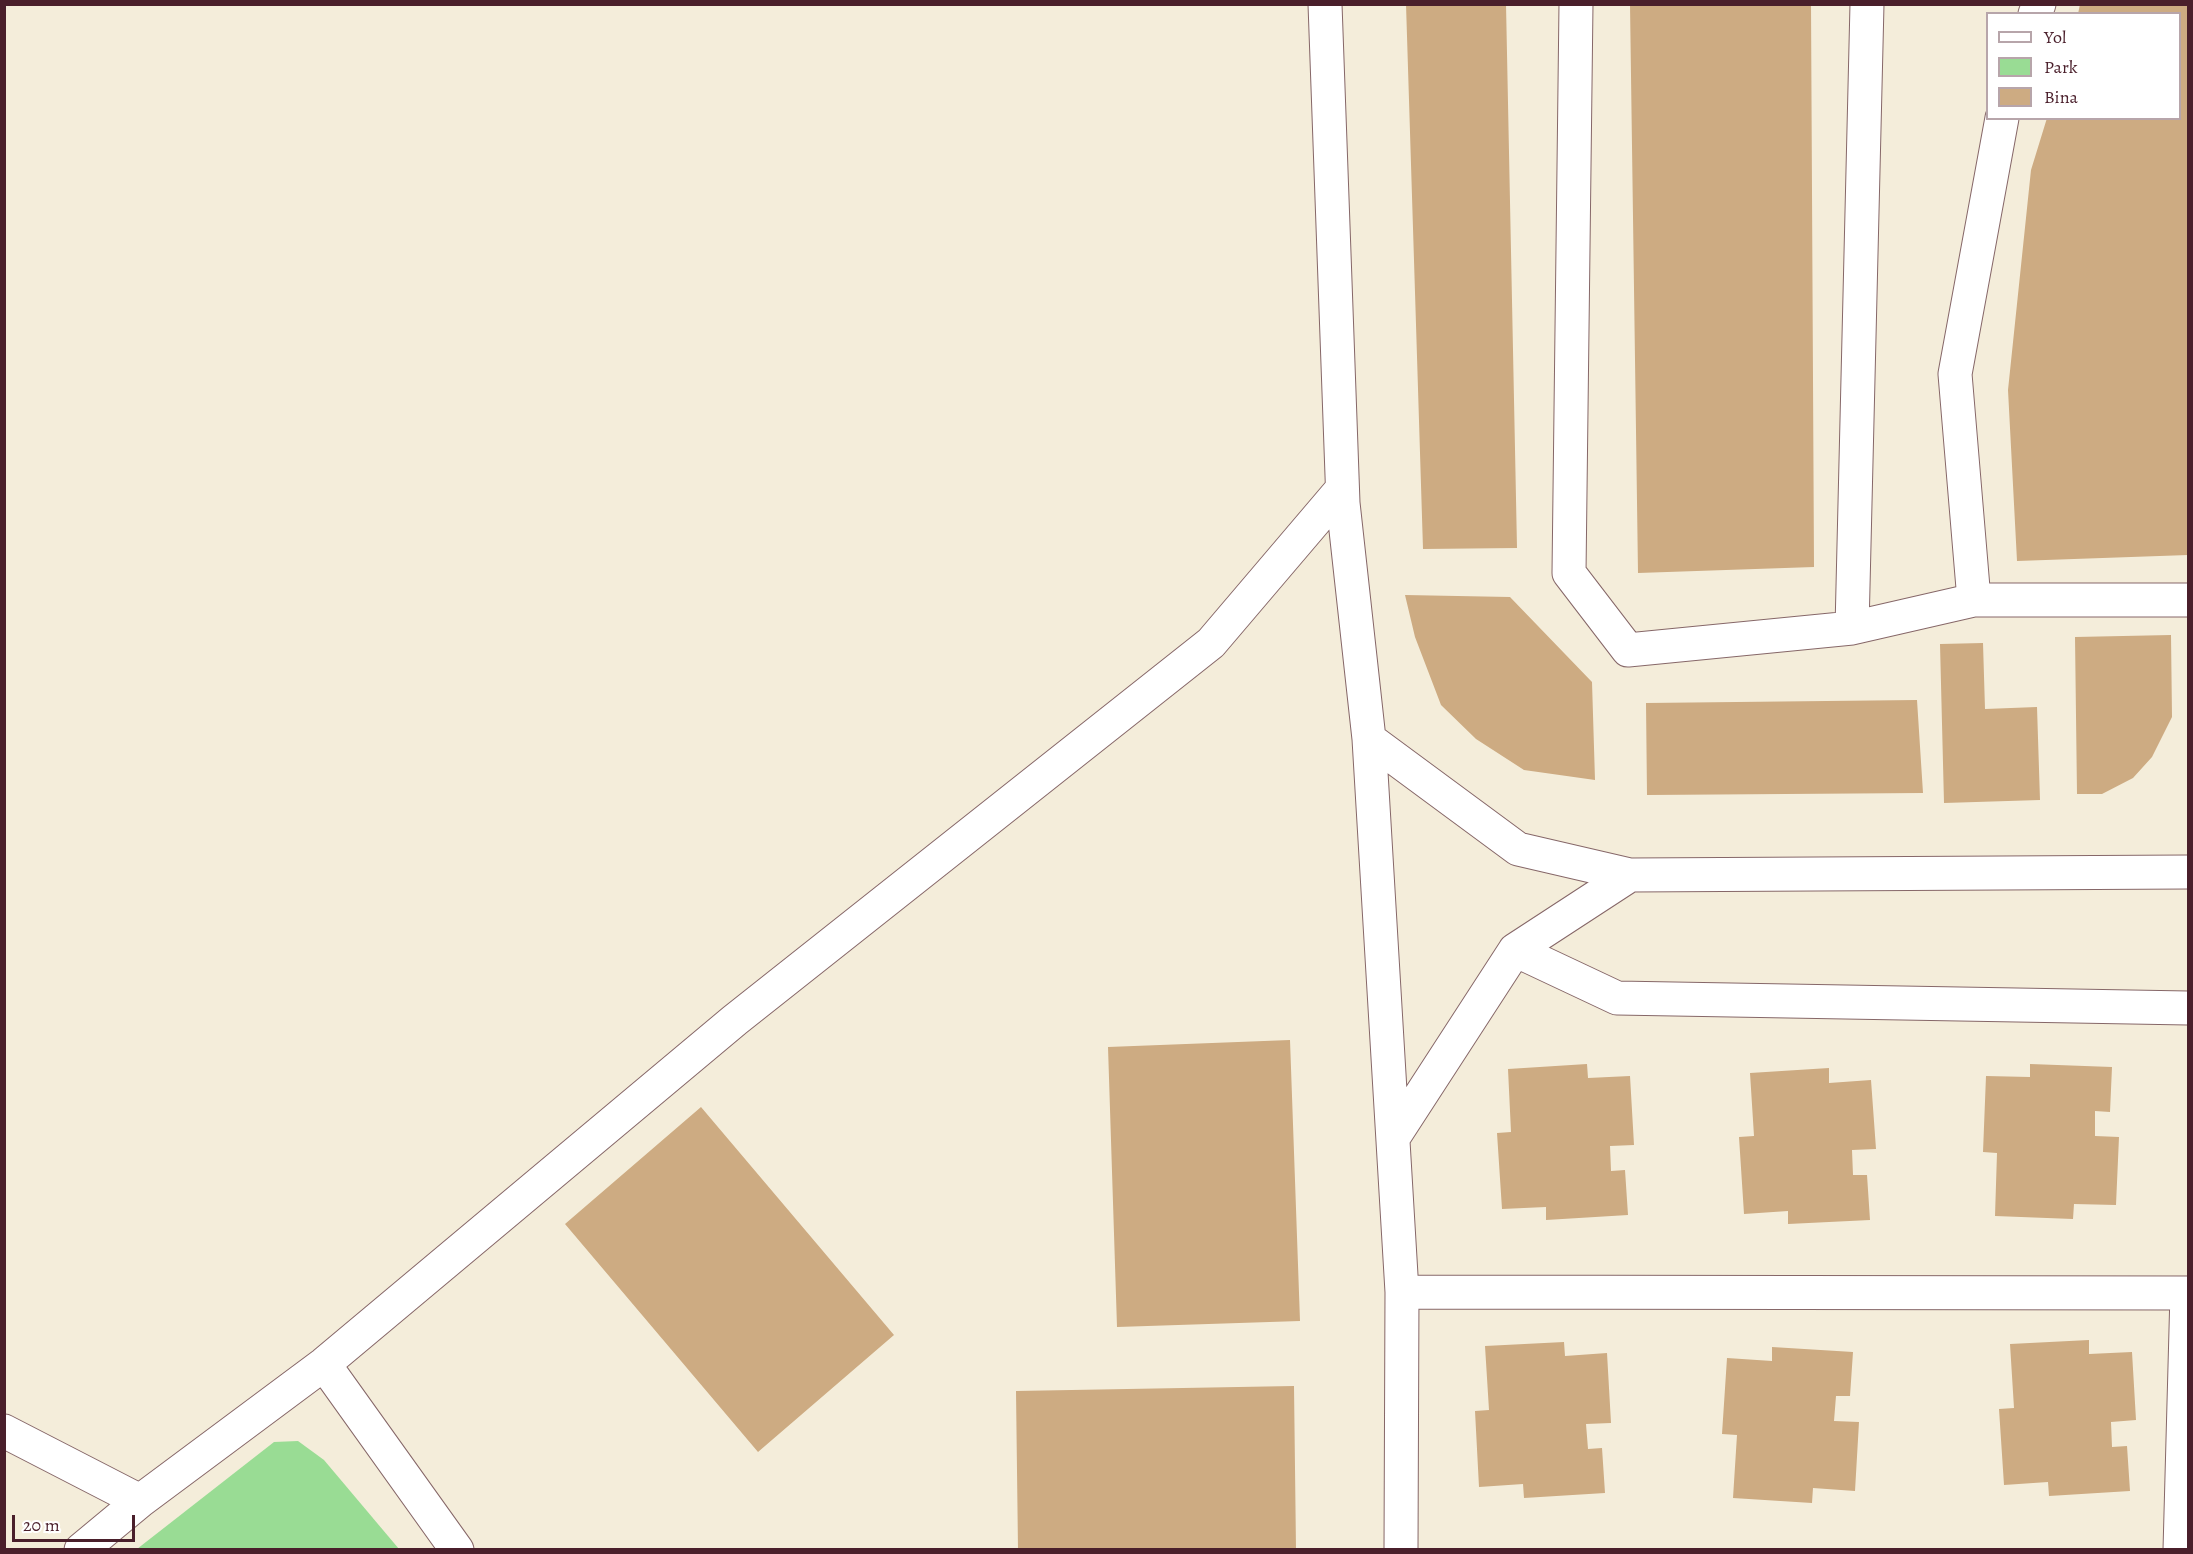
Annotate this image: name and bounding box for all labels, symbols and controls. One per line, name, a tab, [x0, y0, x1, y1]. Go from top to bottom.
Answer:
legend	[1986, 12, 2181, 120]
text: Yol	[2044, 25, 2066, 49]
text: Park	[2044, 55, 2078, 79]
text: Bina	[2044, 85, 2078, 109]
scale bar	[15, 1503, 138, 1541]
text: 20 m	[23, 1513, 60, 1537]

